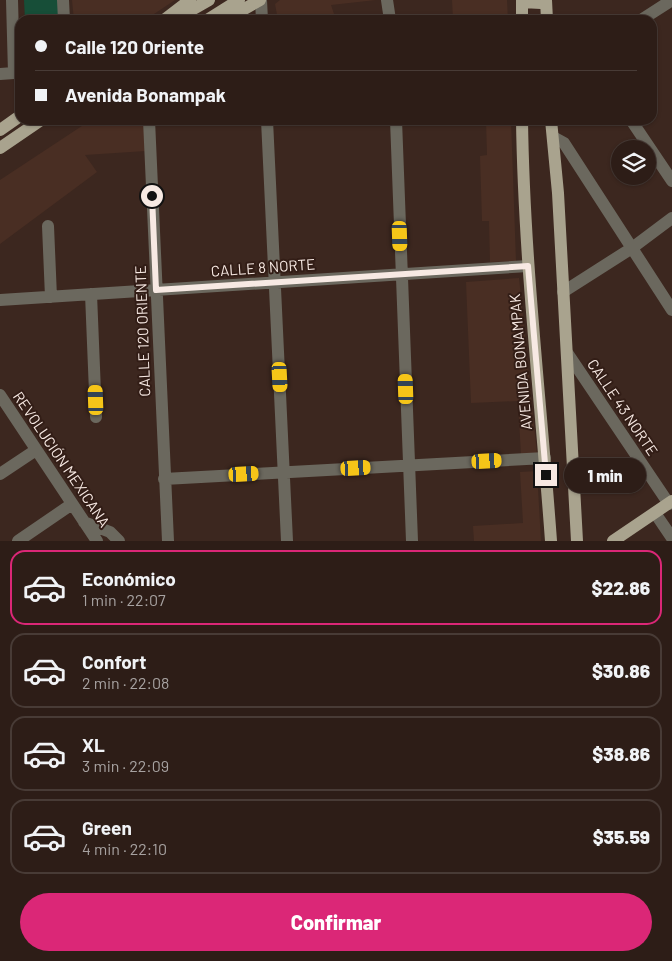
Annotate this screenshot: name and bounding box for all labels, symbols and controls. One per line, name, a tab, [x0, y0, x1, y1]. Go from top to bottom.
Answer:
text: Calle 120 Oriente	[65, 35, 204, 58]
text: Avenida Bonampak	[65, 83, 226, 106]
map controls	[611, 140, 656, 185]
button: layers	[611, 140, 656, 185]
route start	[141, 185, 163, 207]
car	[391, 221, 408, 251]
street label: CALLE 8 NORTE	[210, 254, 316, 280]
street label: CALLE 120 ORIENTE	[131, 265, 153, 397]
street label: AVENIDA BONAMPAK	[505, 293, 535, 431]
street label: CALLE 43 NORTE	[584, 355, 662, 459]
car	[271, 362, 288, 392]
car	[397, 374, 414, 404]
car	[87, 385, 104, 415]
street label: REVOLUCIÓN MEXICANA	[10, 388, 114, 530]
car	[471, 453, 502, 469]
callout: 1 min	[564, 458, 646, 492]
car	[340, 460, 371, 476]
route end	[535, 464, 557, 486]
car	[228, 466, 259, 482]
text: 1 min	[587, 466, 623, 485]
icon: car	[22, 565, 67, 610]
text: Económico	[82, 567, 176, 590]
text: $22.86	[592, 576, 650, 599]
text: 1 min · 22:07	[82, 590, 166, 609]
icon: car	[22, 648, 67, 693]
text: Confort	[82, 650, 146, 673]
text: $30.86	[592, 659, 650, 682]
text: 2 min · 22:08	[82, 673, 169, 692]
icon: car	[22, 731, 67, 776]
text: XL	[82, 733, 105, 756]
text: $38.86	[592, 742, 650, 765]
text: 3 min · 22:09	[82, 756, 169, 775]
icon: car	[22, 814, 67, 859]
text: Green	[82, 816, 132, 839]
text: $35.59	[593, 825, 650, 848]
text: 4 min · 22:10	[82, 839, 167, 858]
button: Confirmar	[20, 893, 652, 951]

